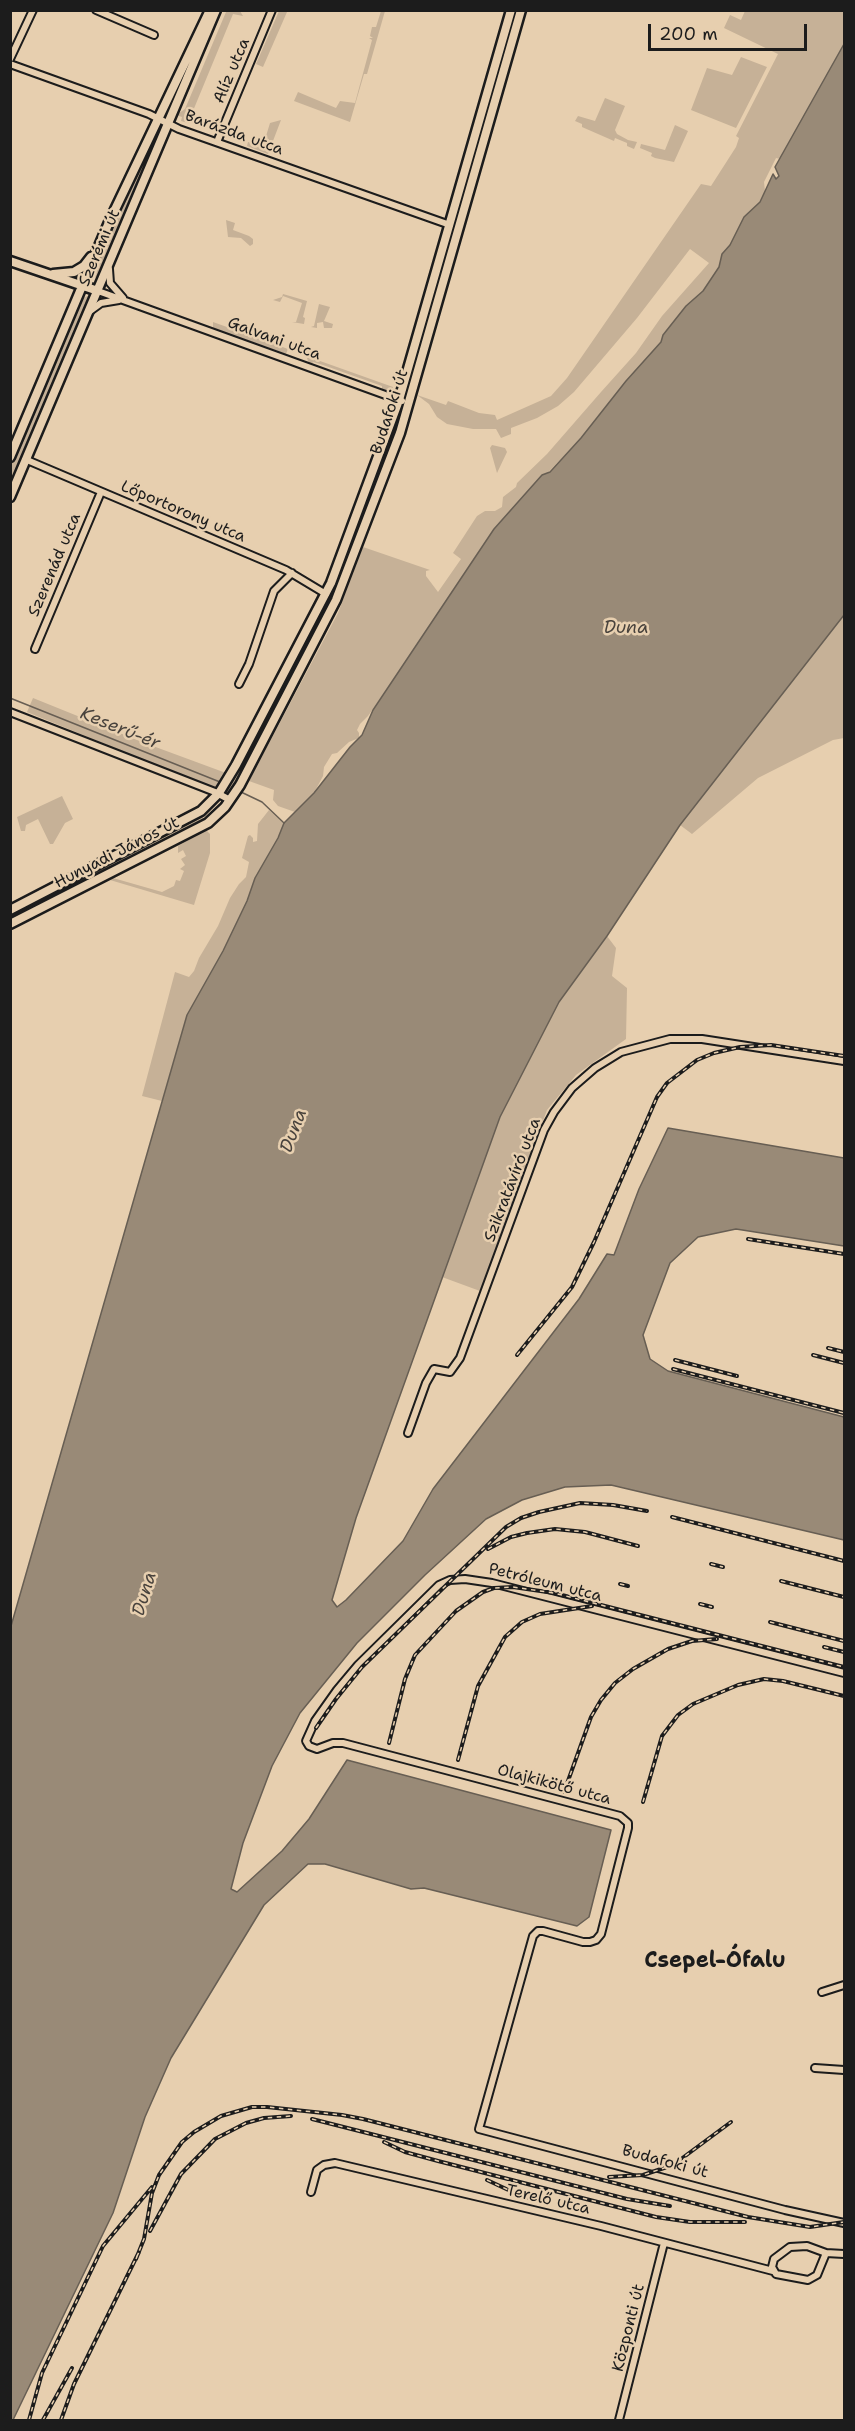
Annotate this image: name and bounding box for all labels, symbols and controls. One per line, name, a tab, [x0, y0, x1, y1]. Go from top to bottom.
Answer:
scale bar	[651, 12, 810, 50]
text: 200 m	[659, 22, 718, 46]
street label: Alíz utca	[210, 36, 254, 106]
street label: Barázda utca	[182, 106, 286, 160]
street label: Szerémi út	[75, 207, 125, 289]
street label: Galvani utca	[225, 313, 323, 365]
street label: Budafoki út	[367, 367, 413, 457]
street label: Lőportorony utca	[118, 477, 248, 547]
street label: Szerenád utca	[25, 510, 85, 620]
water label: Duna	[604, 617, 648, 639]
water label: Keserű-ér	[77, 703, 163, 755]
street label: Hunyadi János út	[51, 813, 183, 893]
water label: Duna	[276, 1106, 312, 1156]
street label: Szikratávíró utca	[481, 1115, 545, 1245]
street label: Petróleum utca	[486, 1560, 604, 1606]
water label: Duna	[128, 1570, 162, 1618]
street label: Olajkikötő utca	[495, 1761, 613, 1809]
district label: Csepel-Ófalu	[644, 1948, 786, 1974]
street label: Budafoki út	[620, 2141, 710, 2183]
street label: Terelő utca	[504, 2181, 592, 2219]
street label: Központi út	[609, 2282, 649, 2374]

